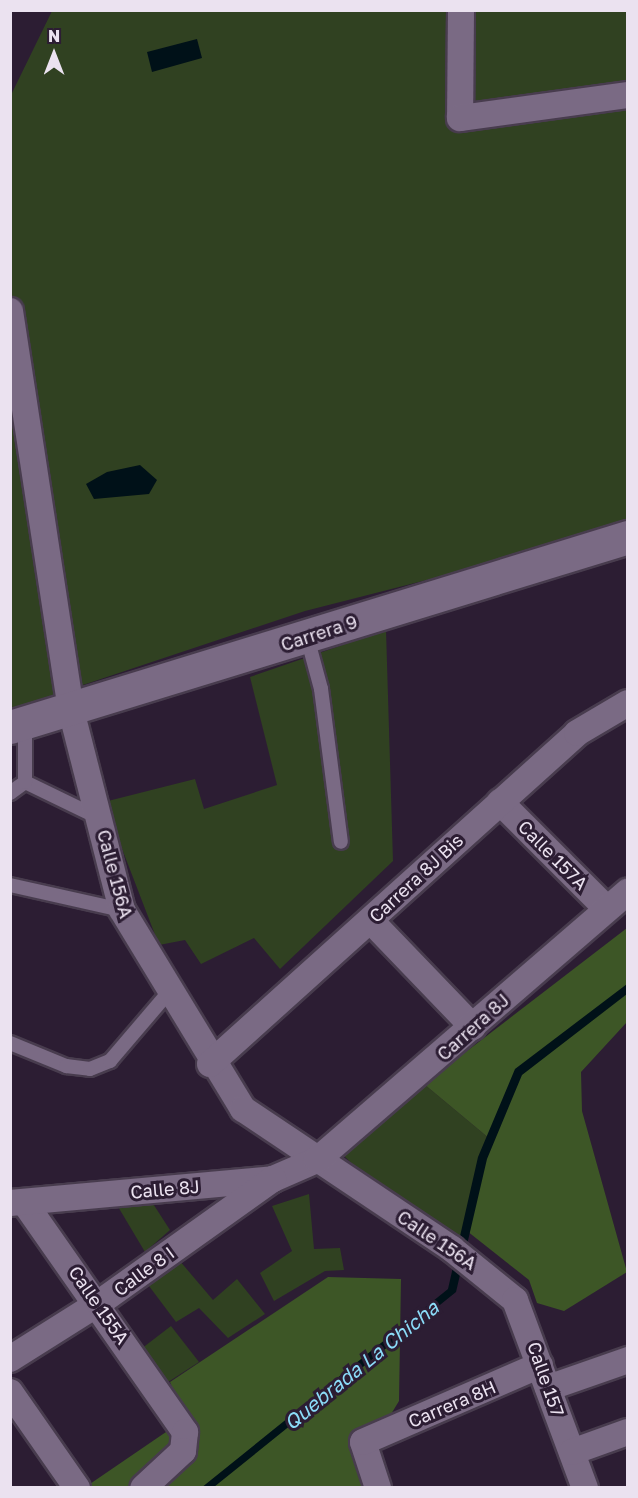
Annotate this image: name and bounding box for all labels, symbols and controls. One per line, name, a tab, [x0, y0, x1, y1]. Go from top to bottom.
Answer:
north arrow	[24, 24, 84, 84]
text: N	[48, 26, 60, 46]
street label: Carrera 9	[278, 611, 360, 655]
street label: Calle 157A	[514, 816, 592, 894]
street label: Calle 156A	[93, 827, 137, 921]
street label: Carrera 8J Bis	[365, 829, 467, 927]
street label: Carrera 8J	[433, 989, 513, 1065]
street label: Calle 8J	[129, 1175, 201, 1203]
street label: Calle 156A	[393, 1206, 481, 1274]
street label: Calle 8 I	[109, 1242, 179, 1300]
street label: Calle 155A	[64, 1262, 134, 1348]
water label: Quebrada La Chicha	[279, 1295, 443, 1435]
street label: Calle 157	[523, 1339, 569, 1419]
street label: Carrera 8H	[405, 1376, 499, 1432]

